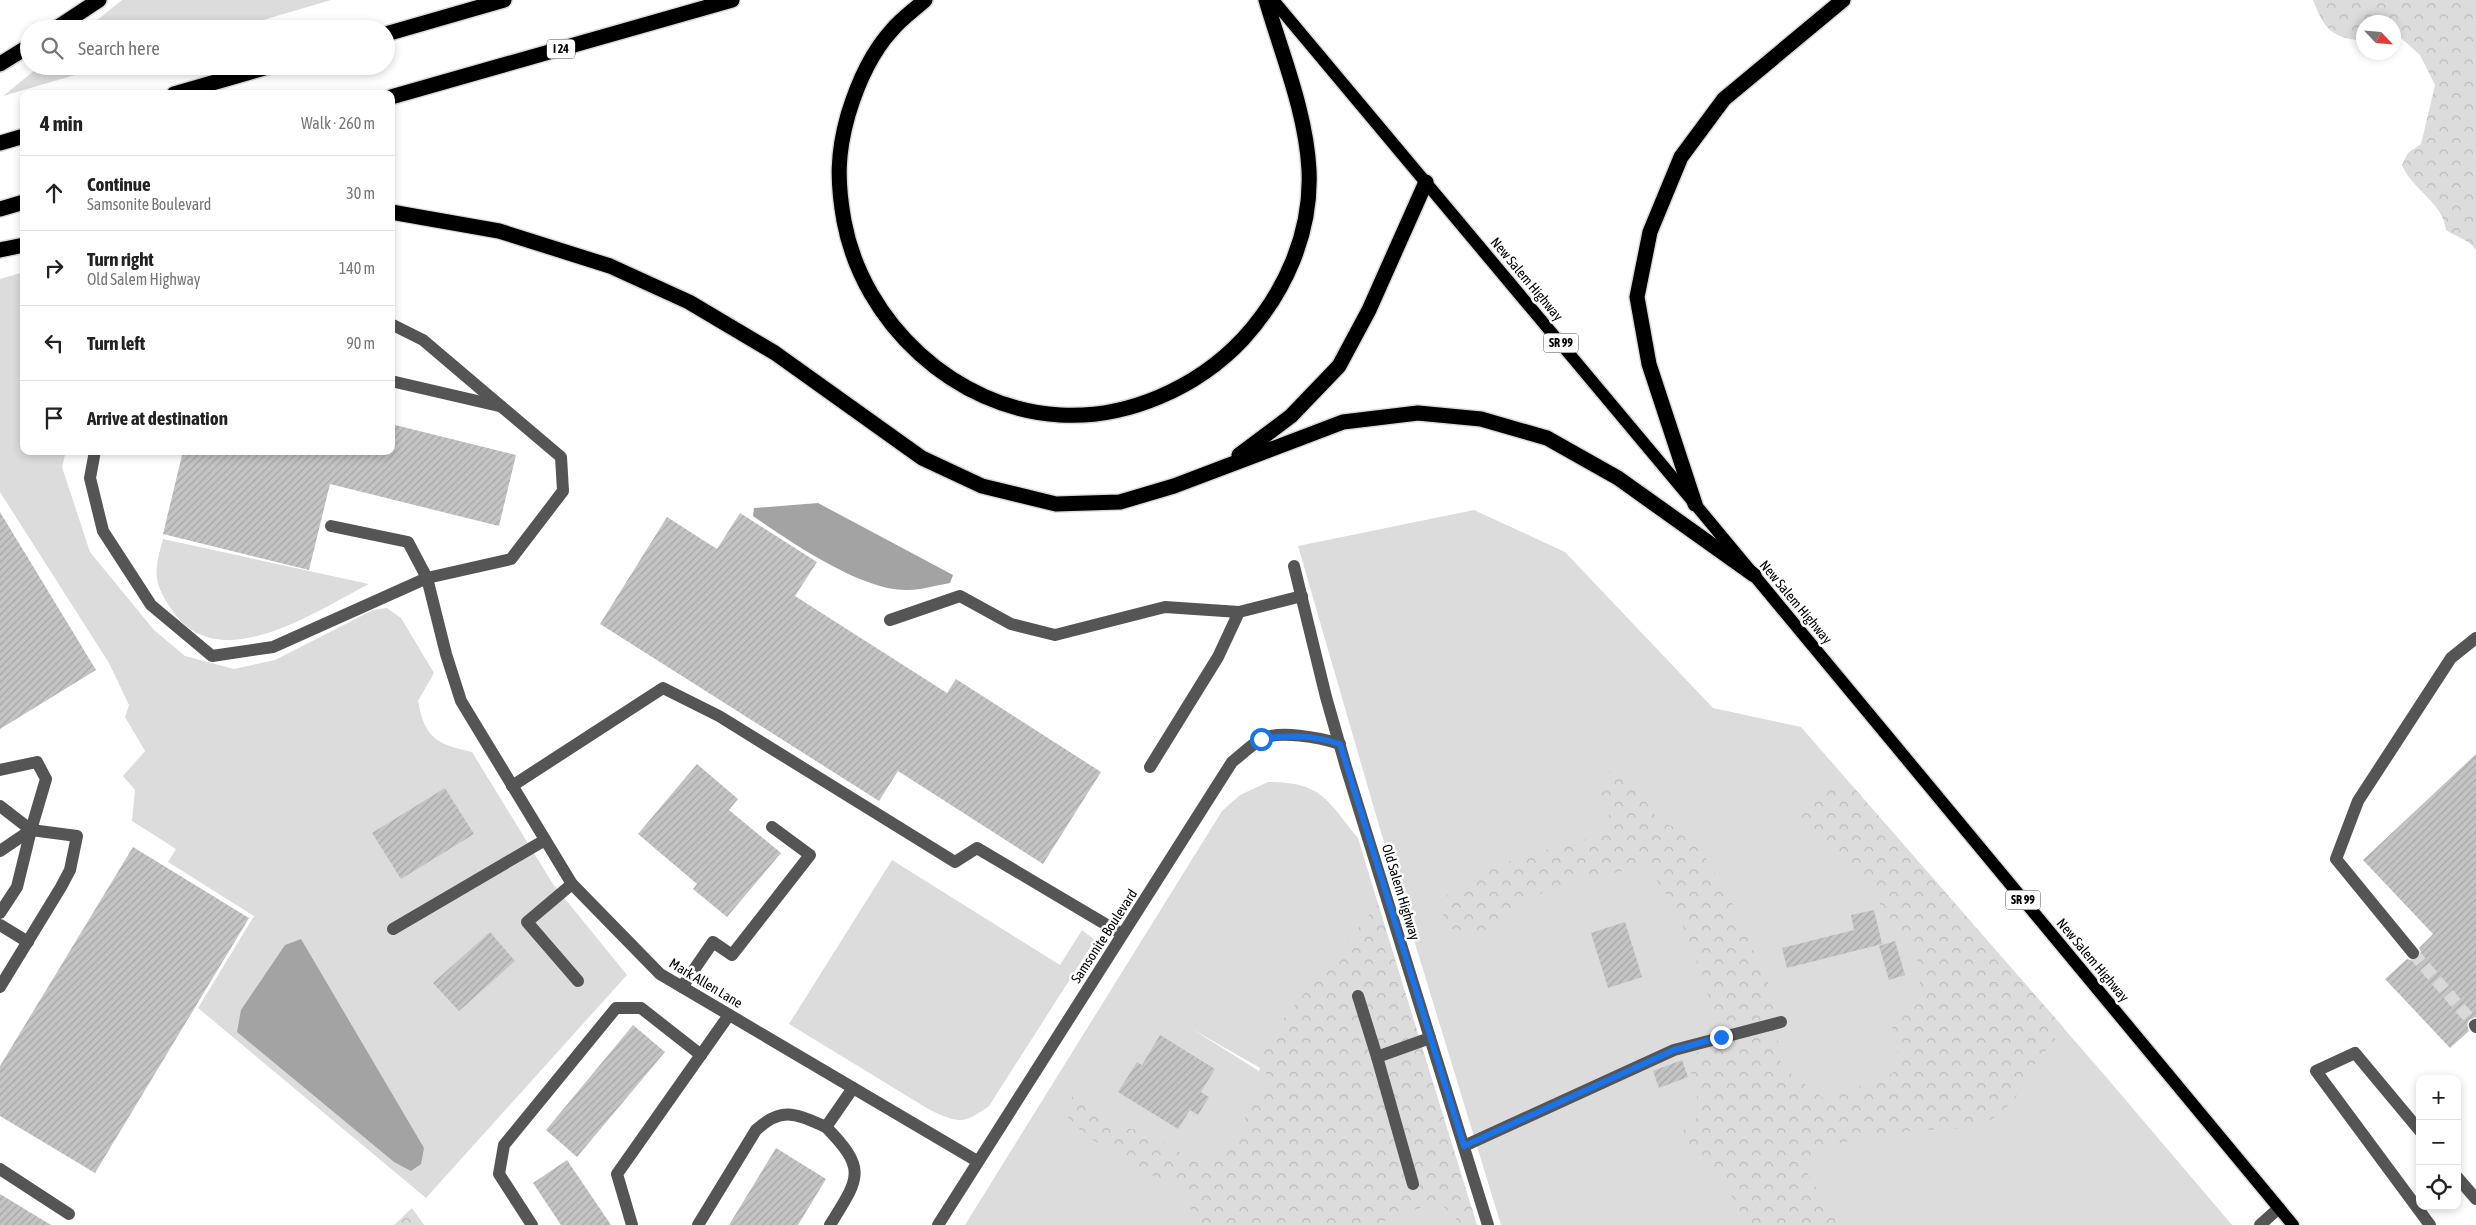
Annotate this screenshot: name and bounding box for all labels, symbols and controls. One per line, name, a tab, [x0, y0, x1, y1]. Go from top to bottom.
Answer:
north arrow	[2356, 15, 2401, 60]
search box	[20, 20, 395, 75]
icon: search	[38, 34, 66, 62]
text: Search here	[78, 37, 160, 59]
road number: I 24	[547, 40, 575, 59]
text: 4 min	[40, 111, 83, 135]
text: Walk · 260 m	[301, 114, 375, 132]
text: Continue	[87, 173, 151, 195]
icon: ahead	[40, 179, 68, 207]
text: 30 m	[346, 184, 375, 202]
text: Samsonite Boulevard	[87, 195, 211, 213]
street label: New Salem Highway	[1488, 234, 1567, 324]
text: Turn right	[87, 248, 154, 270]
icon: right	[40, 254, 68, 282]
text: 140 m	[339, 259, 375, 277]
text: Old Salem Highway	[87, 270, 200, 288]
icon: left	[40, 329, 68, 357]
text: Turn left	[87, 332, 145, 354]
road number: SR 99	[1544, 333, 1578, 352]
text: 90 m	[346, 334, 375, 352]
icon: arrive	[40, 404, 68, 432]
text: Arrive at destination	[87, 407, 228, 429]
street label: New Salem Highway	[1757, 557, 1836, 647]
route start	[1250, 728, 1273, 751]
street label: Old Salem Highway	[1379, 842, 1423, 942]
street label: Samsonite Boulevard	[1068, 886, 1140, 986]
road number: SR 99	[2006, 890, 2040, 910]
street label: New Salem Highway	[2054, 915, 2133, 1005]
street label: Mark Allen Lane	[667, 955, 745, 1011]
route end	[1710, 1026, 1733, 1049]
map controls	[2416, 1075, 2461, 1210]
button: +	[2416, 1075, 2461, 1120]
button: −	[2416, 1120, 2461, 1165]
button: locate	[2416, 1165, 2461, 1210]

